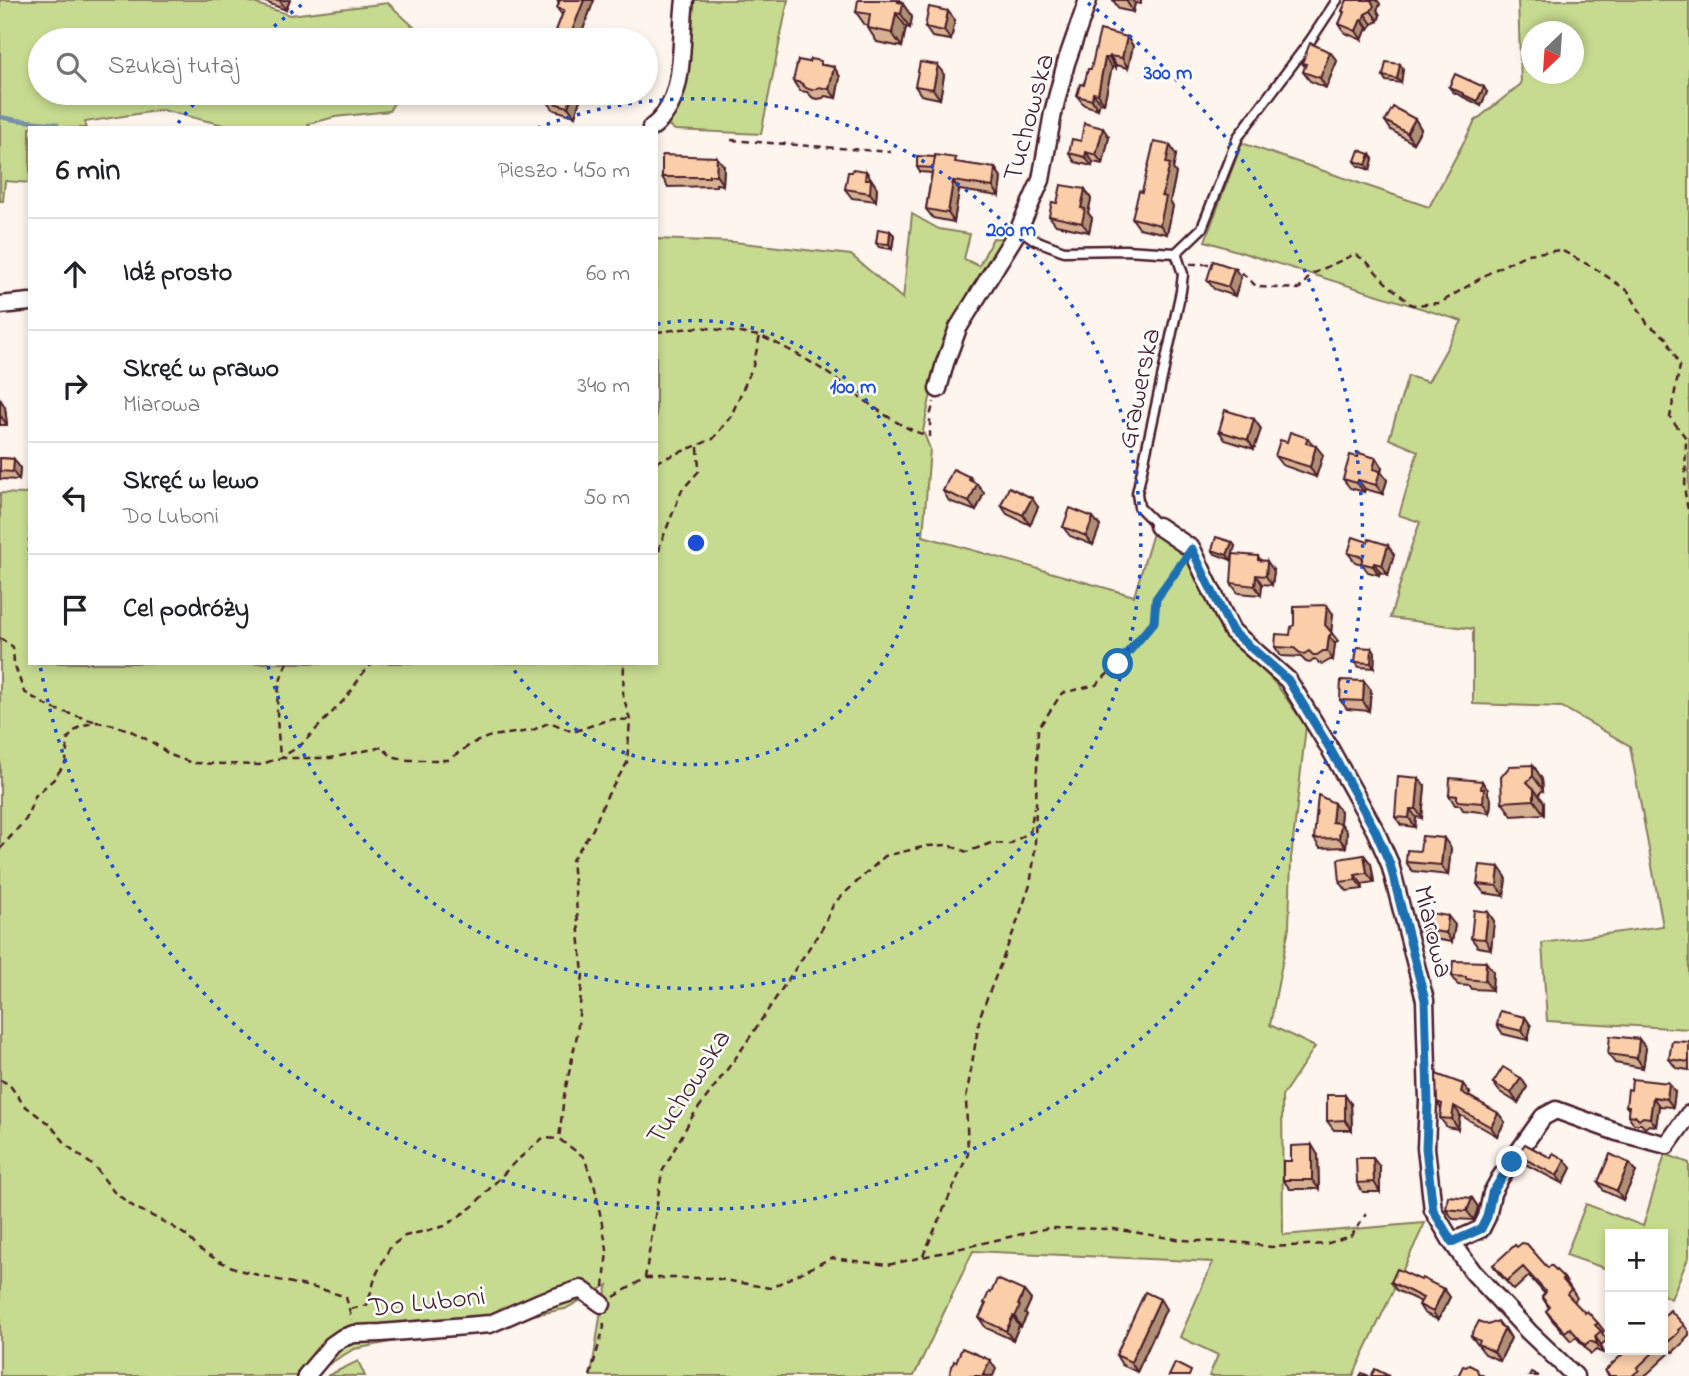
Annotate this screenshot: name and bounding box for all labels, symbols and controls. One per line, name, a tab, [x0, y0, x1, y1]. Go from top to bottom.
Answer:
north arrow	[1521, 21, 1584, 84]
search box	[28, 28, 658, 105]
icon: search	[52, 48, 90, 86]
text: Szukaj tutaj	[108, 48, 239, 86]
street label: Tuchowska	[994, 50, 1067, 186]
text: 300 m	[1143, 59, 1192, 89]
text: 6 min	[56, 150, 120, 194]
text: Pieszo · 450 m	[498, 155, 630, 188]
text: 200 m	[985, 216, 1036, 246]
icon: ahead	[56, 255, 94, 293]
text: Idź prosto	[123, 255, 232, 293]
text: 60 m	[586, 258, 630, 291]
street label: Grawerska	[1108, 325, 1173, 453]
text: Skręć w prawo	[123, 351, 279, 389]
icon: right	[56, 367, 94, 405]
text: 340 m	[577, 370, 630, 403]
text: 100 m	[830, 373, 876, 403]
text: Miarowa	[123, 389, 200, 422]
text: Skręć w lewo	[123, 463, 259, 501]
icon: left	[56, 479, 94, 517]
text: 50 m	[583, 482, 630, 515]
text: Do Luboni	[123, 501, 219, 534]
centre of rings	[684, 531, 708, 555]
icon: arrive	[56, 591, 94, 629]
text: Cel podróży	[123, 591, 249, 629]
route start	[1102, 648, 1133, 679]
street label: Miarowa	[1400, 881, 1463, 982]
street label: Tuchowska	[637, 1022, 743, 1154]
route end	[1496, 1146, 1527, 1177]
map controls	[1605, 1229, 1668, 1355]
button: +	[1605, 1229, 1668, 1292]
street label: Do Luboni	[366, 1277, 487, 1330]
button: −	[1605, 1292, 1668, 1355]

